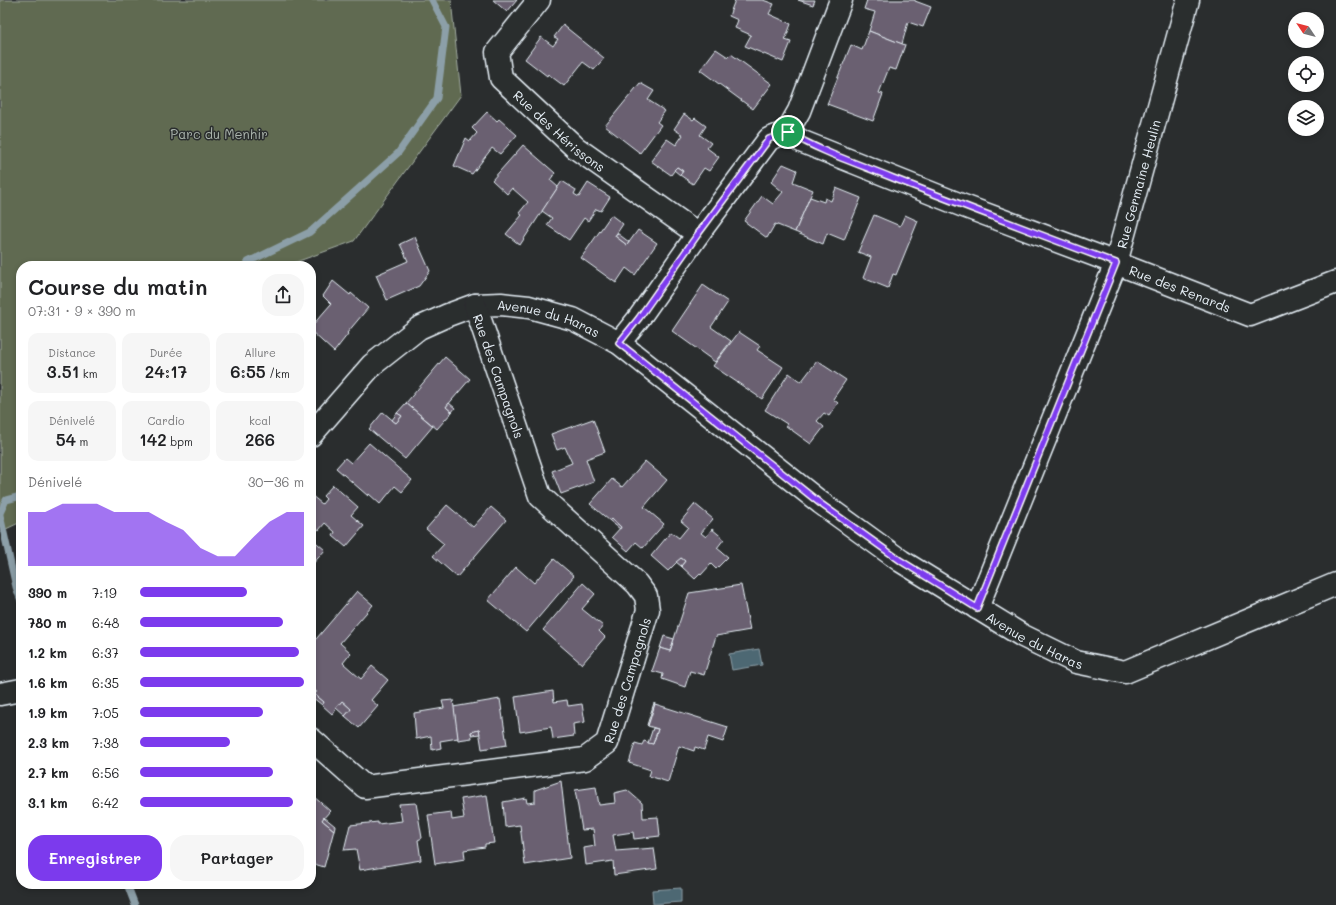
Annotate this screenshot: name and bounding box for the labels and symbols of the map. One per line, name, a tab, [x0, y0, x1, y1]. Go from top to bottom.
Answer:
north arrow	[1288, 12, 1324, 48]
street label: Rue des Hérissons	[510, 86, 609, 175]
pin	[771, 115, 805, 149]
street label: Rue Germaine Heulin	[1112, 118, 1163, 250]
park label: Parc du Menhir	[170, 125, 268, 142]
street label: Rue des Renards	[1127, 261, 1233, 315]
street label: Avenue du Haras	[496, 295, 603, 340]
street label: Rue des Campagnols	[470, 312, 528, 440]
street label: Avenue du Haras	[983, 607, 1084, 672]
street label: Rue des Campagnols	[599, 615, 654, 745]

